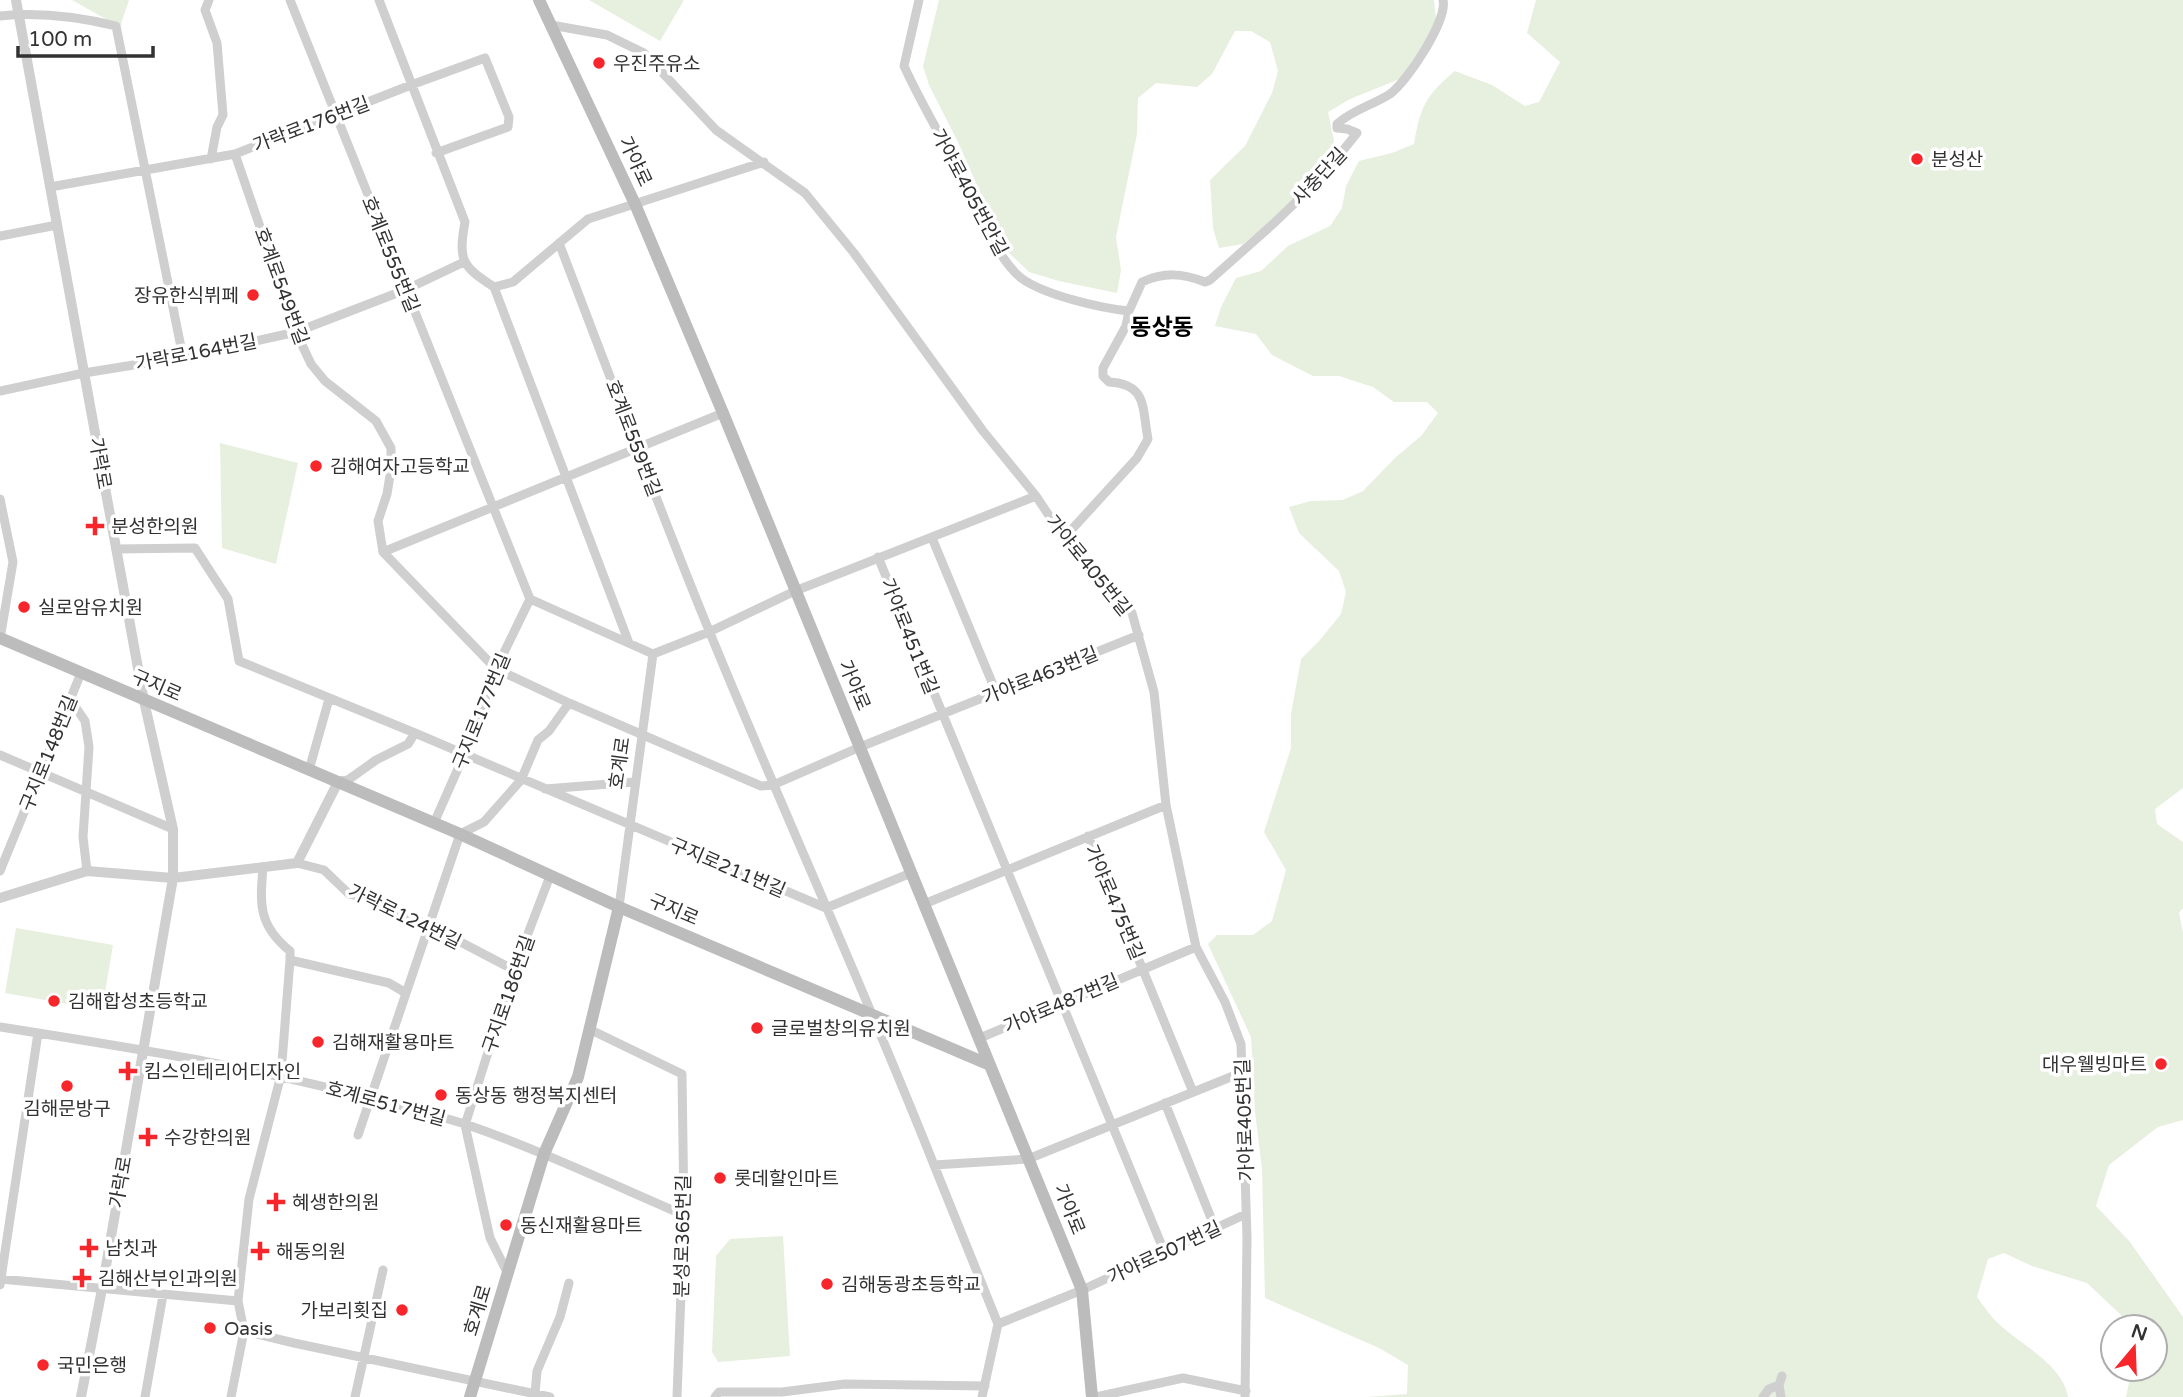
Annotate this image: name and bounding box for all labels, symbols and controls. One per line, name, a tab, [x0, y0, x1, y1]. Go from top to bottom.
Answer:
scale bar	[18, 14, 152, 58]
text: 100 m	[28, 27, 92, 52]
place label: 우진주유소	[613, 53, 700, 75]
marker: 우진주유소	[591, 55, 607, 71]
street label: 가락로176번길	[250, 93, 373, 157]
street label: 가야로405번안길	[926, 125, 1012, 260]
street label: 가야로	[614, 133, 656, 190]
street label: 사충단길	[1288, 144, 1352, 210]
place label: 분성산	[1931, 149, 1983, 171]
marker: 분성산	[1909, 151, 1925, 167]
street label: 호계로555번길	[357, 193, 423, 316]
street label: 호계로549번길	[250, 225, 312, 348]
place label: 장유한식뷔페	[134, 285, 239, 307]
marker: 장유한식뷔페	[245, 287, 261, 303]
district label: 동상동	[1130, 314, 1194, 342]
street label: 가락로164번길	[134, 330, 259, 376]
street label: 호계로559번길	[601, 377, 665, 500]
street label: 가락로	[85, 435, 115, 491]
place label: 김해여자고등학교	[330, 456, 470, 478]
marker: 김해여자고등학교	[308, 458, 324, 474]
street label: 가야로405번길	[1041, 511, 1136, 620]
marker: 분성한의원	[85, 516, 105, 536]
place label: 분성한의원	[111, 516, 198, 538]
street label: 가야로451번길	[876, 575, 942, 698]
place label: 실로암유치원	[38, 597, 143, 619]
marker: 실로암유치원	[16, 599, 32, 615]
street label: 가야로463번길	[979, 643, 1102, 709]
street label: 구지로177번길	[449, 650, 515, 773]
street label: 가야로	[834, 657, 874, 714]
street label: 구지로	[128, 666, 185, 706]
street label: 구지로148번길	[16, 692, 82, 815]
street label: 호계로	[605, 736, 635, 791]
street label: 구지로211번길	[667, 834, 789, 902]
street label: 가야로475번길	[1080, 841, 1148, 963]
street label: 가락로124번길	[344, 880, 465, 954]
street label: 구지로	[645, 890, 702, 930]
street label: 구지로186번길	[478, 932, 539, 1056]
street label: 가야로487번길	[1000, 970, 1122, 1038]
place label: 김해합성초등학교	[68, 991, 208, 1013]
marker: 김해합성초등학교	[46, 993, 62, 1009]
place label: 글로벌창의유치원	[771, 1018, 911, 1040]
marker: 글로벌창의유치원	[749, 1020, 765, 1036]
place label: 김해재활용마트	[332, 1032, 454, 1054]
marker: 김해재활용마트	[310, 1034, 326, 1050]
place label: 대우웰빙마트	[2042, 1054, 2147, 1076]
marker: 대우웰빙마트	[2153, 1056, 2169, 1072]
street label: 가야로405번길	[1232, 1058, 1258, 1182]
marker: 킴스인테리어디자인	[118, 1061, 138, 1081]
place label: 킴스인테리어디자인	[144, 1061, 301, 1083]
street label: 호계로517번길	[323, 1077, 448, 1131]
marker: 김해문방구	[59, 1078, 75, 1094]
place label: 동상동 행정복지센터	[455, 1085, 617, 1107]
marker: 동상동 행정복지센터	[433, 1087, 449, 1103]
place label: 김해문방구	[23, 1098, 111, 1120]
marker: 수강한의원	[138, 1127, 158, 1147]
place label: 수강한의원	[164, 1127, 251, 1149]
street label: 가락로	[106, 1154, 136, 1210]
place label: 롯데할인마트	[734, 1168, 839, 1190]
marker: 롯데할인마트	[712, 1170, 728, 1186]
street label: 분성로365번길	[671, 1174, 695, 1298]
street label: 가야로	[1049, 1181, 1089, 1238]
marker: 혜생한의원	[266, 1192, 286, 1212]
place label: 혜생한의원	[292, 1192, 379, 1214]
place label: 동신재활용마트	[520, 1215, 642, 1237]
marker: 동신재활용마트	[498, 1217, 514, 1233]
street label: 가야로507번길	[1104, 1217, 1225, 1289]
marker: 남칫과	[79, 1238, 99, 1258]
place label: 남칫과	[105, 1238, 157, 1260]
marker: 해동의원	[250, 1241, 270, 1261]
place label: 해동의원	[276, 1241, 346, 1263]
marker: 김해산부인과의원	[72, 1268, 92, 1288]
place label: 김해산부인과의원	[98, 1268, 238, 1290]
place label: 김해동광초등학교	[841, 1274, 981, 1296]
marker: 김해동광초등학교	[819, 1276, 835, 1292]
street label: 호계로	[460, 1282, 496, 1339]
place label: 가보리횟집	[301, 1300, 388, 1322]
marker: 가보리횟집	[394, 1302, 410, 1318]
north arrow	[2099, 1313, 2169, 1383]
place label: Oasis	[224, 1318, 273, 1340]
marker: Oasis	[202, 1320, 218, 1336]
text: N	[2128, 1320, 2150, 1346]
place label: 국민은행	[57, 1355, 127, 1377]
marker: 국민은행	[35, 1357, 51, 1373]

